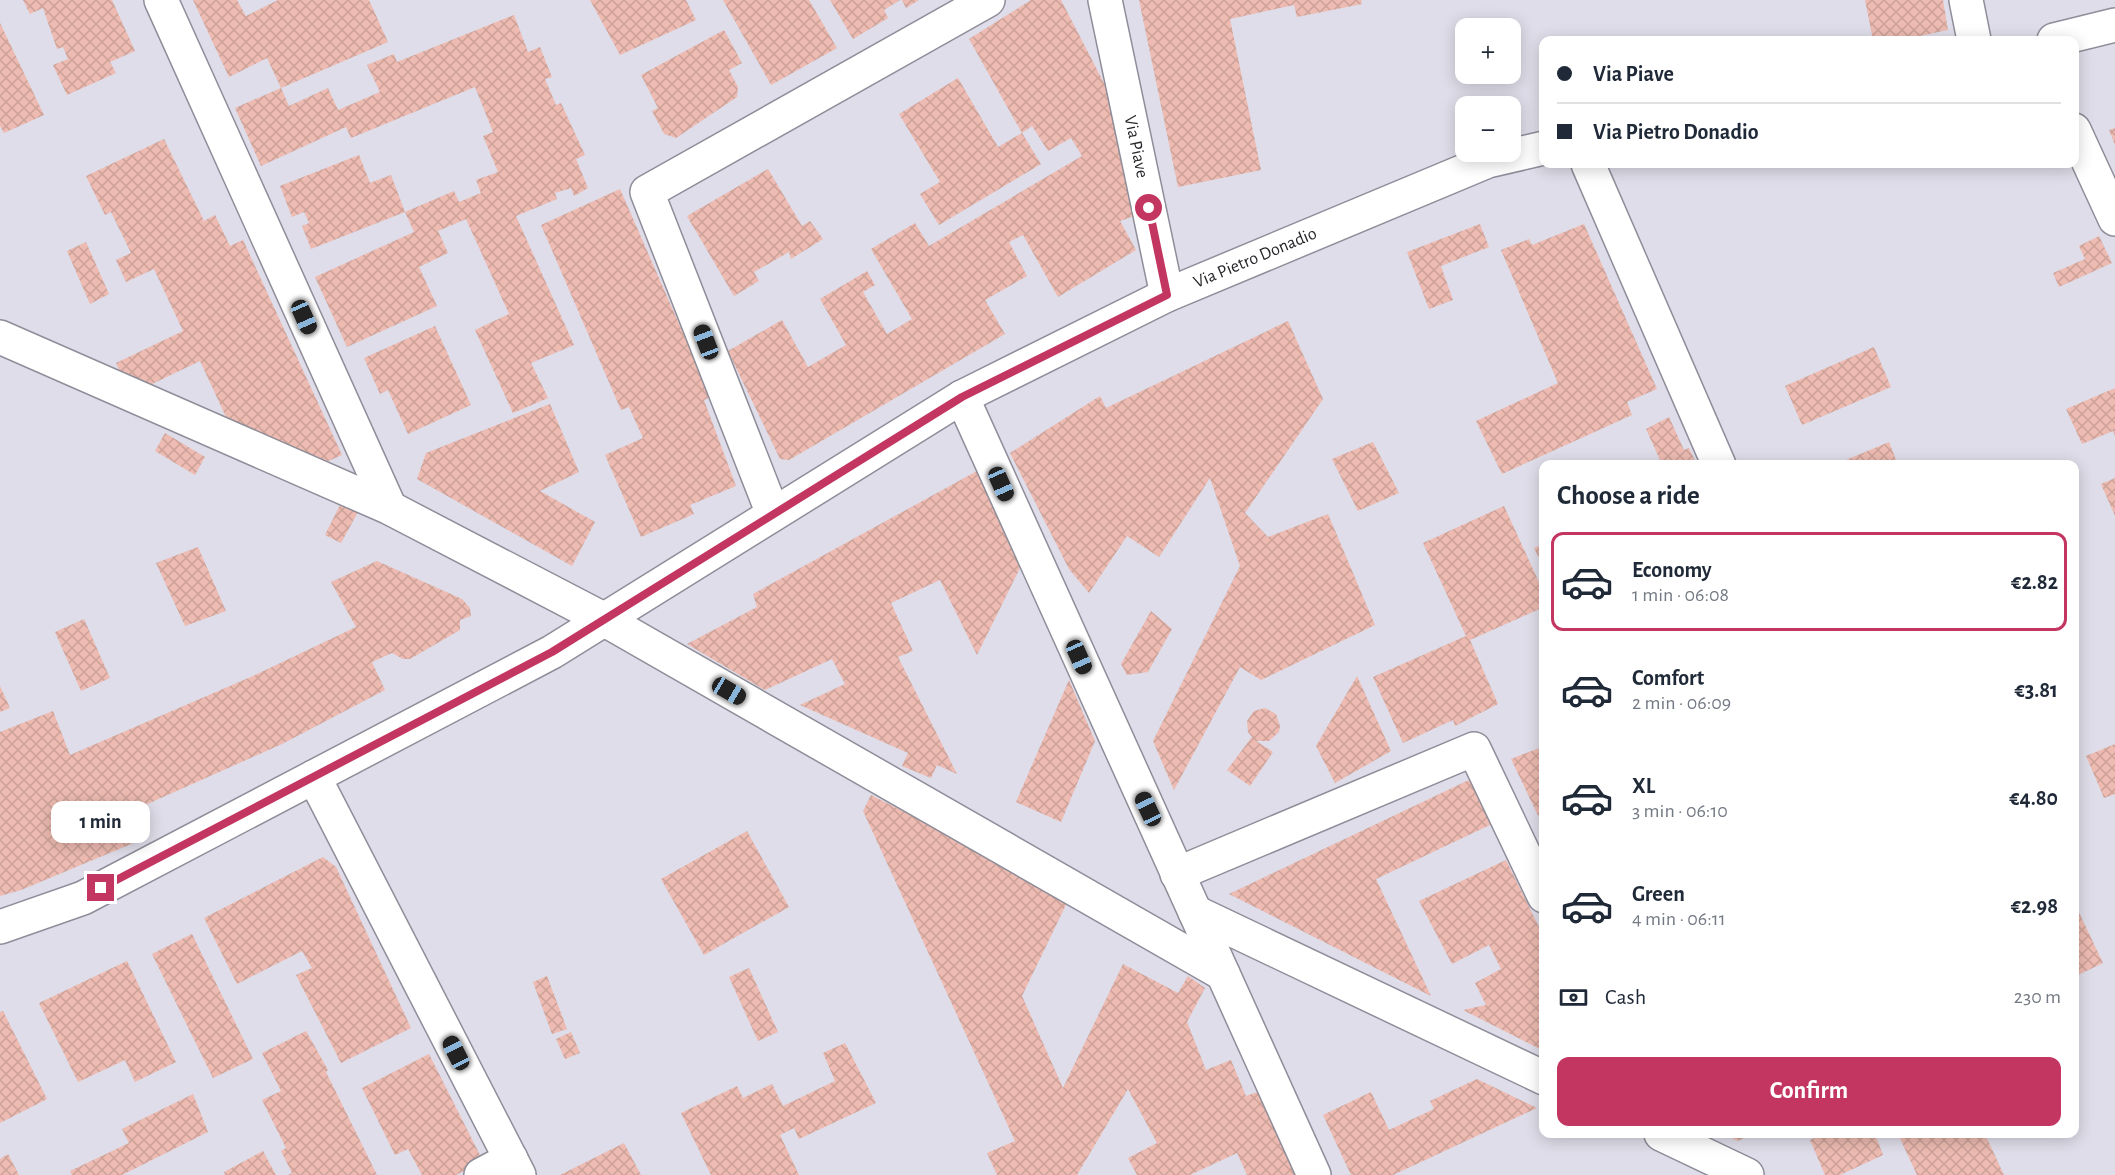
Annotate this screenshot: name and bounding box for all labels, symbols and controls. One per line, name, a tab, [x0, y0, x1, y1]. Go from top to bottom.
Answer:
map controls	[1455, 18, 1521, 162]
button: +	[1455, 18, 1521, 84]
text: Via Piave	[1593, 63, 1674, 85]
button: −	[1455, 96, 1521, 162]
street label: Via Piave	[1121, 114, 1151, 180]
text: Via Pietro Donadio	[1593, 121, 1759, 143]
route start	[1135, 194, 1162, 221]
street label: Via Pietro Donadio	[1191, 224, 1320, 292]
car	[288, 297, 320, 337]
car	[691, 322, 721, 362]
car	[985, 464, 1017, 504]
text: Choose a ride	[1557, 482, 1700, 509]
icon: car	[1560, 555, 1614, 609]
text: Economy	[1632, 559, 1712, 581]
text: €2.82	[2011, 571, 2058, 593]
text: 1 min · 06:08	[1632, 585, 1729, 605]
car	[1063, 637, 1095, 677]
icon: car	[1560, 663, 1614, 717]
text: Comfort	[1632, 667, 1704, 689]
car	[709, 674, 749, 708]
text: €3.81	[2014, 679, 2058, 701]
text: 2 min · 06:09	[1632, 693, 1731, 713]
icon: car	[1560, 771, 1614, 825]
text: XL	[1632, 775, 1655, 797]
text: €4.80	[2009, 787, 2058, 809]
car	[1132, 789, 1164, 829]
callout: 1 min	[51, 801, 150, 843]
text: 3 min · 06:10	[1632, 801, 1728, 821]
text: 1 min	[79, 812, 122, 832]
route end	[87, 874, 114, 901]
icon: car	[1560, 879, 1614, 933]
text: Green	[1632, 883, 1685, 905]
text: €2.98	[2011, 895, 2058, 917]
text: 4 min · 06:11	[1632, 909, 1726, 929]
icon: cash	[1557, 981, 1590, 1014]
text: Cash	[1605, 986, 1646, 1008]
text: 230 m	[2014, 987, 2061, 1007]
car	[440, 1033, 472, 1073]
button: Confirm	[1557, 1057, 2061, 1126]

